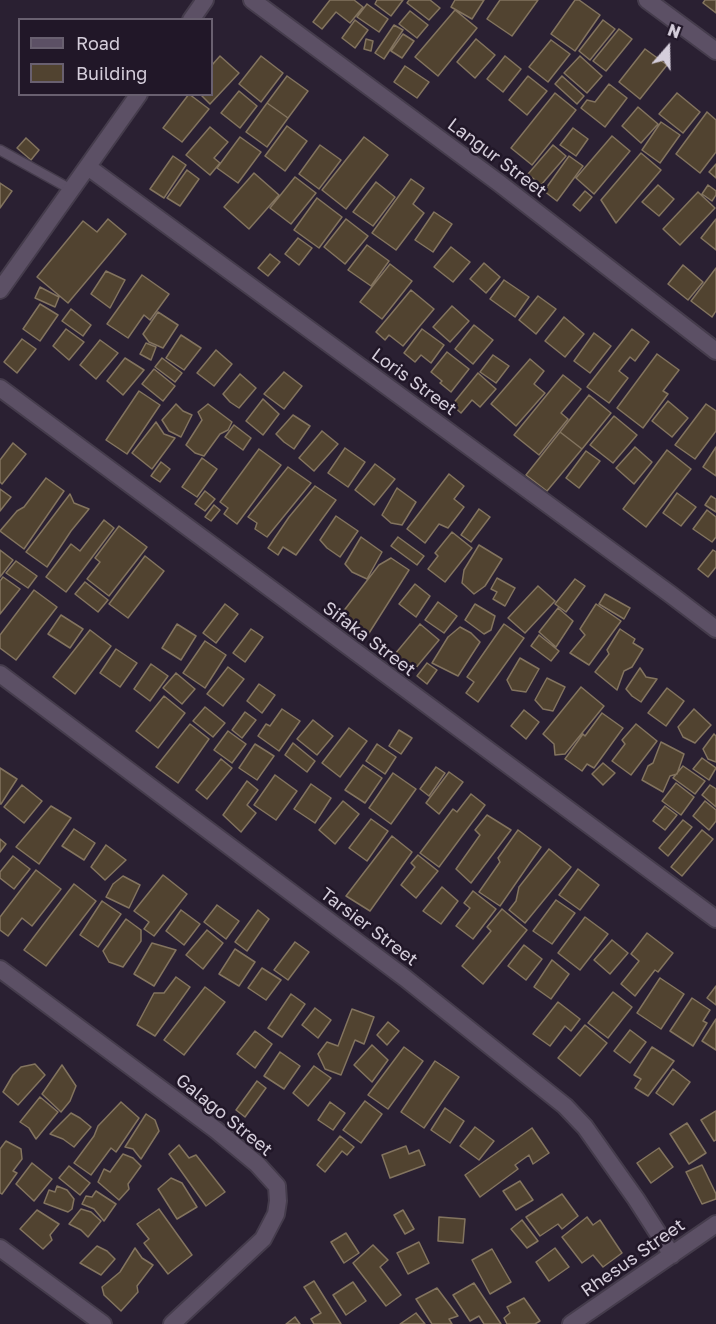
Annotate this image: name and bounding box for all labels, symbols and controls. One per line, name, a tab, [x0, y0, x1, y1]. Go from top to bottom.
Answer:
legend	[18, 18, 213, 96]
north arrow	[638, 18, 698, 78]
text: N	[665, 20, 683, 43]
text: Road	[76, 32, 120, 54]
text: Building	[76, 62, 147, 84]
street label: Langur Street	[443, 114, 551, 202]
street label: Loris Street	[367, 344, 461, 420]
street label: Sifaka Street	[318, 597, 420, 681]
street label: Tarsier Street	[316, 883, 422, 971]
street label: Galago Street	[171, 1069, 277, 1161]
street label: Rhesus Street	[577, 1214, 689, 1302]

